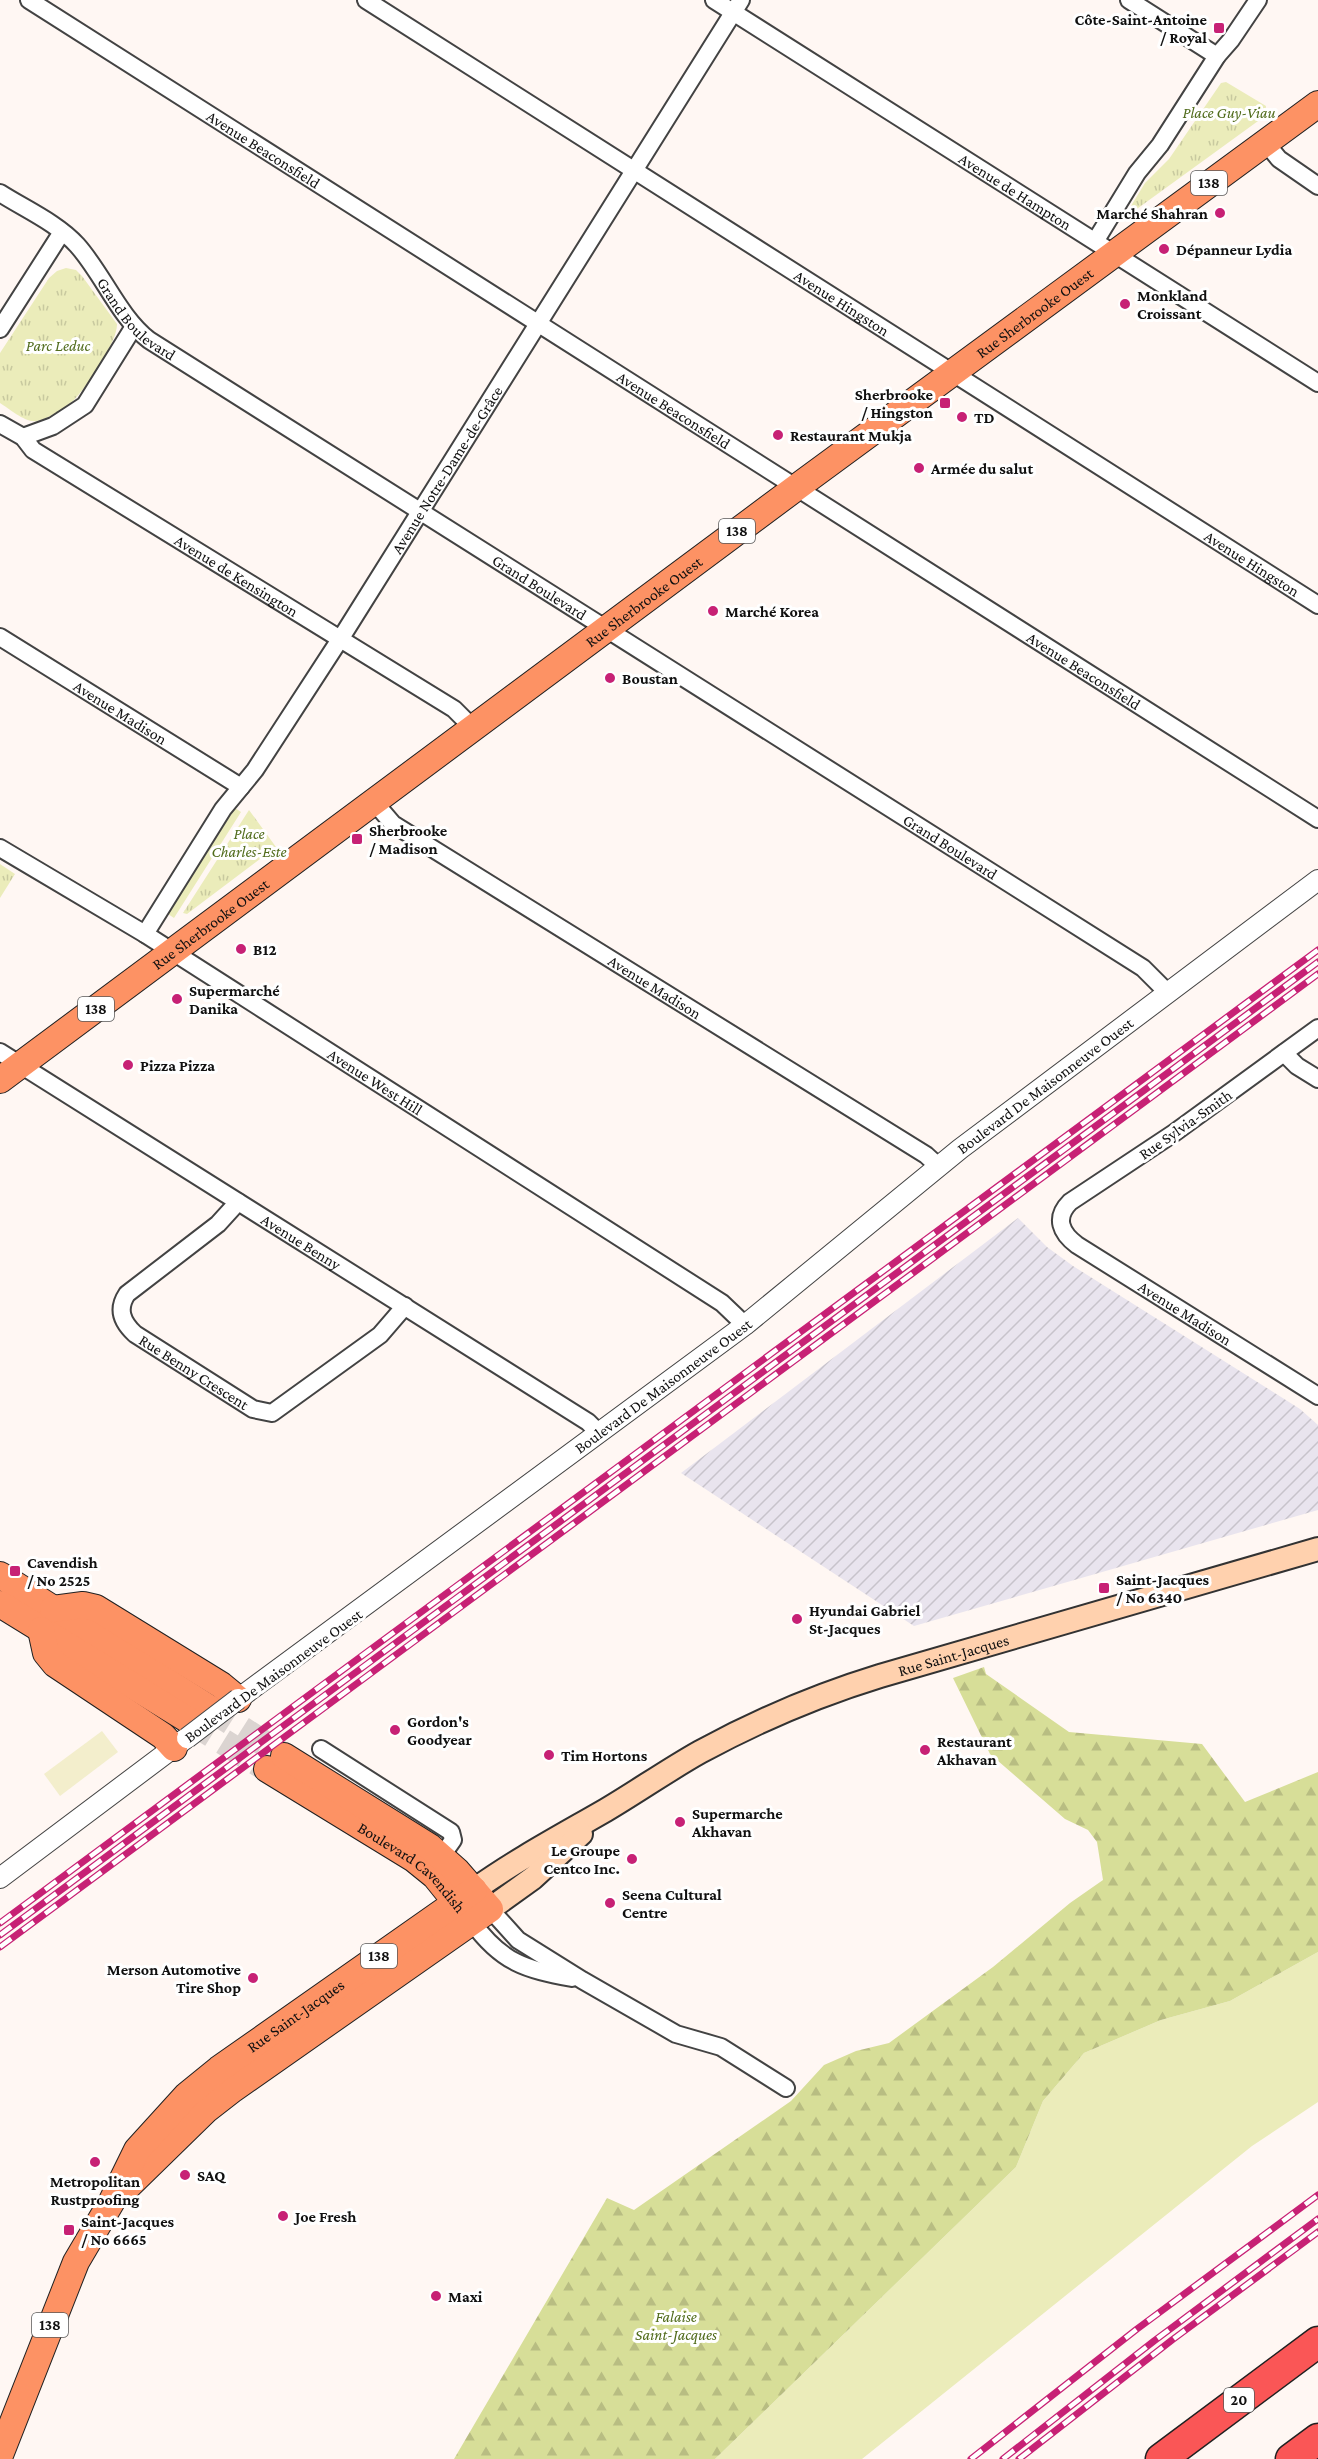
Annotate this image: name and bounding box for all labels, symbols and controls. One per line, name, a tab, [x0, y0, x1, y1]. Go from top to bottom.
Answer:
place label: Côte-Saint-Antoine / Royal	[1074, 11, 1208, 46]
marker: Côte-Saint-Antoine / Royal	[1212, 21, 1226, 35]
park label: Place Guy-Viau	[1182, 104, 1276, 122]
street label: Avenue Beaconsfield	[204, 107, 324, 192]
street label: Avenue de Hampton	[956, 150, 1075, 234]
road number: 138	[1191, 171, 1227, 195]
place label: Marché Shahran	[1096, 205, 1208, 222]
marker: Marché Shahran	[1213, 206, 1227, 220]
place label: Dépanneur Lydia	[1176, 241, 1292, 258]
marker: Dépanneur Lydia	[1157, 242, 1171, 256]
street label: Rue Sherbrooke Ouest	[973, 264, 1097, 361]
street label: Avenue Hingston	[791, 267, 893, 340]
street label: Grand Boulevard	[94, 275, 179, 364]
place label: Monkland Croissant	[1137, 287, 1208, 322]
marker: Monkland Croissant	[1118, 297, 1132, 311]
park label: Parc Leduc	[26, 337, 91, 354]
street label: Avenue Beaconsfield	[614, 368, 734, 453]
street label: Avenue Notre-Dame-de-Grâce	[388, 383, 506, 557]
place label: Sherbrooke / Hingston	[855, 386, 934, 421]
marker: Sherbrooke / Hingston	[938, 396, 952, 410]
place label: TD	[974, 409, 995, 426]
marker: TD	[955, 410, 969, 424]
place label: Restaurant Mukja	[790, 427, 912, 445]
marker: Restaurant Mukja	[771, 428, 785, 442]
place label: Armée du salut	[930, 460, 1033, 477]
marker: Armée du salut	[912, 461, 926, 475]
road number: 138	[719, 519, 755, 543]
street label: Avenue Hingston	[1201, 527, 1303, 600]
street label: Avenue de Kensington	[172, 531, 302, 620]
street label: Grand Boulevard	[489, 551, 590, 624]
street label: Rue Sherbrooke Ouest	[582, 552, 706, 650]
place label: Marché Korea	[725, 603, 819, 620]
marker: Marché Korea	[706, 604, 720, 618]
street label: Avenue Beaconsfield	[1024, 629, 1144, 713]
place label: Boustan	[622, 670, 678, 687]
marker: Boustan	[603, 671, 617, 685]
street label: Avenue Madison	[71, 677, 170, 748]
street label: Grand Boulevard	[900, 811, 1001, 883]
place label: Sherbrooke / Madison	[369, 822, 448, 857]
park label: Place Charles-Este	[211, 825, 287, 860]
marker: Sherbrooke / Madison	[350, 832, 364, 846]
street label: Rue Sherbrooke Ouest	[149, 875, 273, 973]
place label: B12	[253, 941, 277, 958]
marker: B12	[234, 942, 248, 956]
street label: Avenue Madison	[605, 952, 705, 1023]
place label: Supermarché Danika	[189, 982, 280, 1017]
marker: Supermarché Danika	[170, 992, 184, 1006]
road number: 138	[78, 997, 114, 1021]
street label: Boulevard De Maisonneuve Ouest	[954, 1014, 1137, 1157]
street label: Avenue West Hill	[325, 1045, 425, 1118]
place label: Pizza Pizza	[140, 1057, 215, 1074]
marker: Pizza Pizza	[121, 1058, 135, 1072]
street label: Rue Sylvia-Smith	[1136, 1086, 1236, 1164]
street label: Avenue Benny	[258, 1211, 344, 1274]
street label: Avenue Madison	[1135, 1278, 1235, 1349]
street label: Boulevard De Maisonneuve Ouest	[571, 1315, 756, 1457]
street label: Rue Benny Crescent	[136, 1331, 252, 1413]
place label: Cavendish / No 2525	[27, 1554, 98, 1589]
marker: Cavendish / No 2525	[8, 1564, 22, 1578]
place label: Saint-Jacques / No 6340	[1116, 1571, 1210, 1606]
marker: Saint-Jacques / No 6340	[1097, 1581, 1111, 1595]
place label: Hyundai Gabriel St-Jacques	[809, 1602, 921, 1637]
street label: Boulevard De Maisonneuve Ouest	[181, 1605, 366, 1746]
marker: Hyundai Gabriel St-Jacques	[790, 1612, 804, 1626]
street label: Rue Saint-Jacques	[896, 1631, 1011, 1679]
place label: Gordon's Goodyear	[407, 1713, 472, 1748]
marker: Gordon's Goodyear	[388, 1723, 402, 1737]
place label: Restaurant Akhavan	[936, 1733, 1012, 1768]
marker: Restaurant Akhavan	[918, 1743, 932, 1757]
place label: Tim Hortons	[561, 1747, 648, 1764]
marker: Tim Hortons	[542, 1748, 556, 1762]
place label: Supermarche Akhavan	[691, 1805, 783, 1840]
marker: Supermarche Akhavan	[673, 1815, 687, 1829]
street label: Boulevard Cavendish	[355, 1819, 469, 1916]
place label: Le Groupe Centco Inc.	[543, 1842, 621, 1877]
marker: Le Groupe Centco Inc.	[625, 1852, 639, 1866]
place label: Seena Cultural Centre	[622, 1886, 722, 1921]
marker: Seena Cultural Centre	[603, 1896, 617, 1910]
road number: 138	[361, 1944, 397, 1968]
place label: Merson Automotive Tire Shop	[107, 1961, 242, 1996]
marker: Merson Automotive Tire Shop	[246, 1971, 260, 1985]
street label: Rue Saint-Jacques	[244, 1976, 348, 2056]
marker: Metropolitan Rustproofing	[88, 2155, 102, 2169]
place label: SAQ	[197, 2167, 226, 2184]
marker: SAQ	[178, 2168, 192, 2182]
place label: Metropolitan Rustproofing	[50, 2173, 140, 2208]
place label: Joe Fresh	[293, 2208, 356, 2225]
marker: Joe Fresh	[276, 2209, 290, 2223]
place label: Saint-Jacques / No 6665	[81, 2213, 175, 2248]
marker: Saint-Jacques / No 6665	[62, 2223, 76, 2237]
place label: Maxi	[448, 2288, 483, 2305]
marker: Maxi	[429, 2289, 443, 2303]
park label: Falaise Saint-Jacques	[635, 2308, 717, 2344]
road number: 138	[32, 2313, 68, 2337]
road number: 20	[1224, 2388, 1254, 2412]

